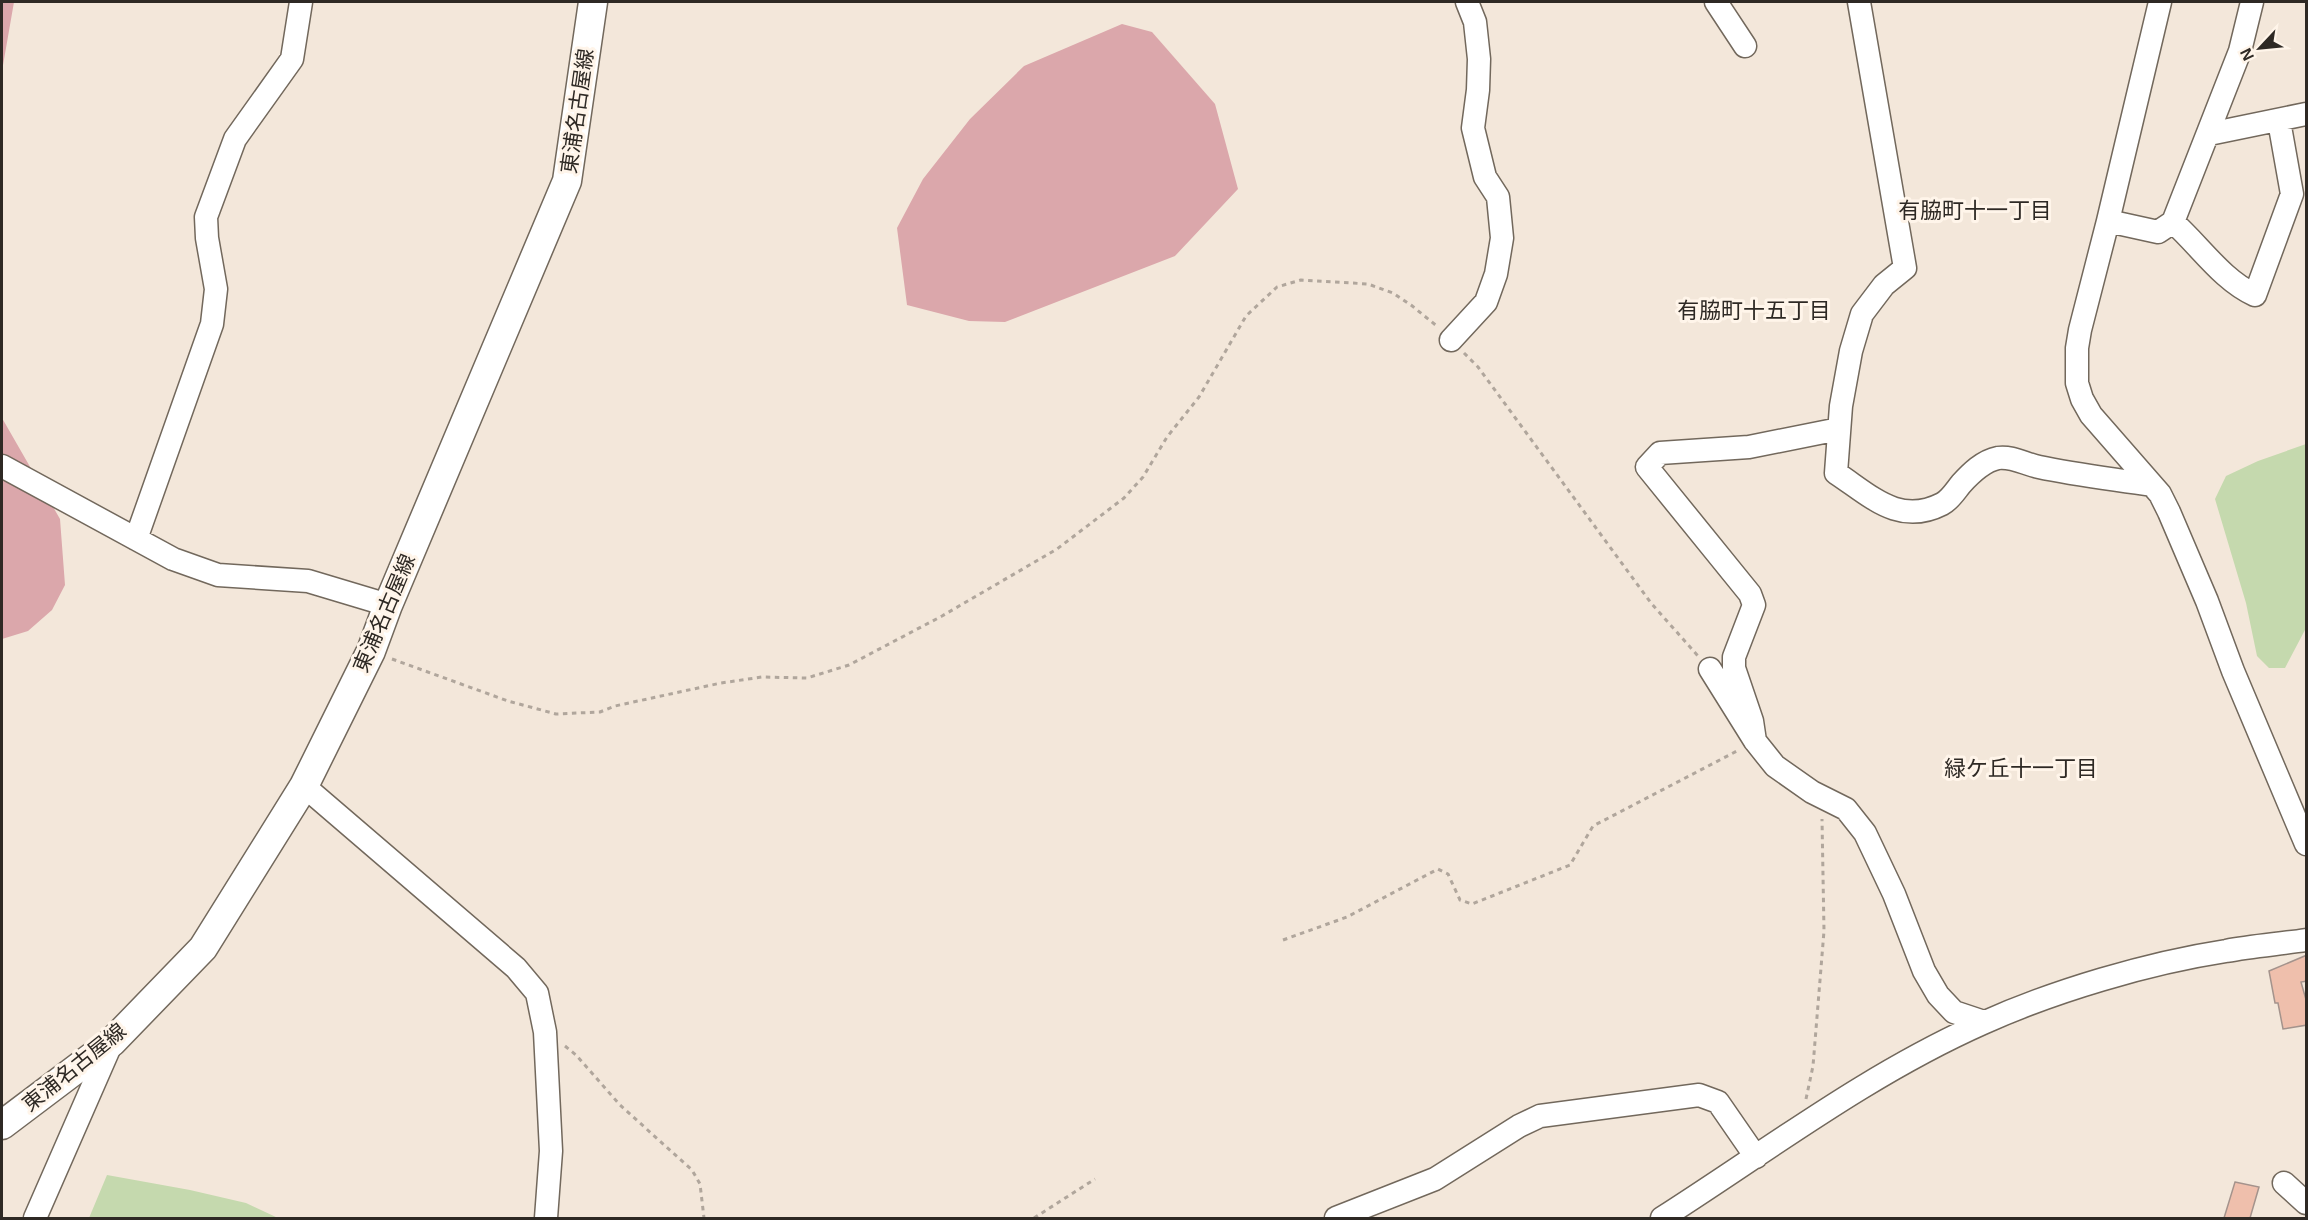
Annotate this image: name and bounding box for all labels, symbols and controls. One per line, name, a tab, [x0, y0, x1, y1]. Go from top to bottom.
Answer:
north arrow	[2230, 18, 2290, 78]
text: N	[2237, 45, 2257, 63]
street label: 東浦名古屋線	[557, 47, 597, 175]
district label: 有脇町十一丁目	[1898, 198, 2052, 223]
district label: 有脇町十五丁目	[1677, 298, 1831, 323]
street label: 東浦名古屋線	[349, 551, 419, 675]
district label: 緑ケ丘十一丁目	[1944, 756, 2098, 781]
street label: 東浦名古屋線	[18, 1018, 130, 1116]

